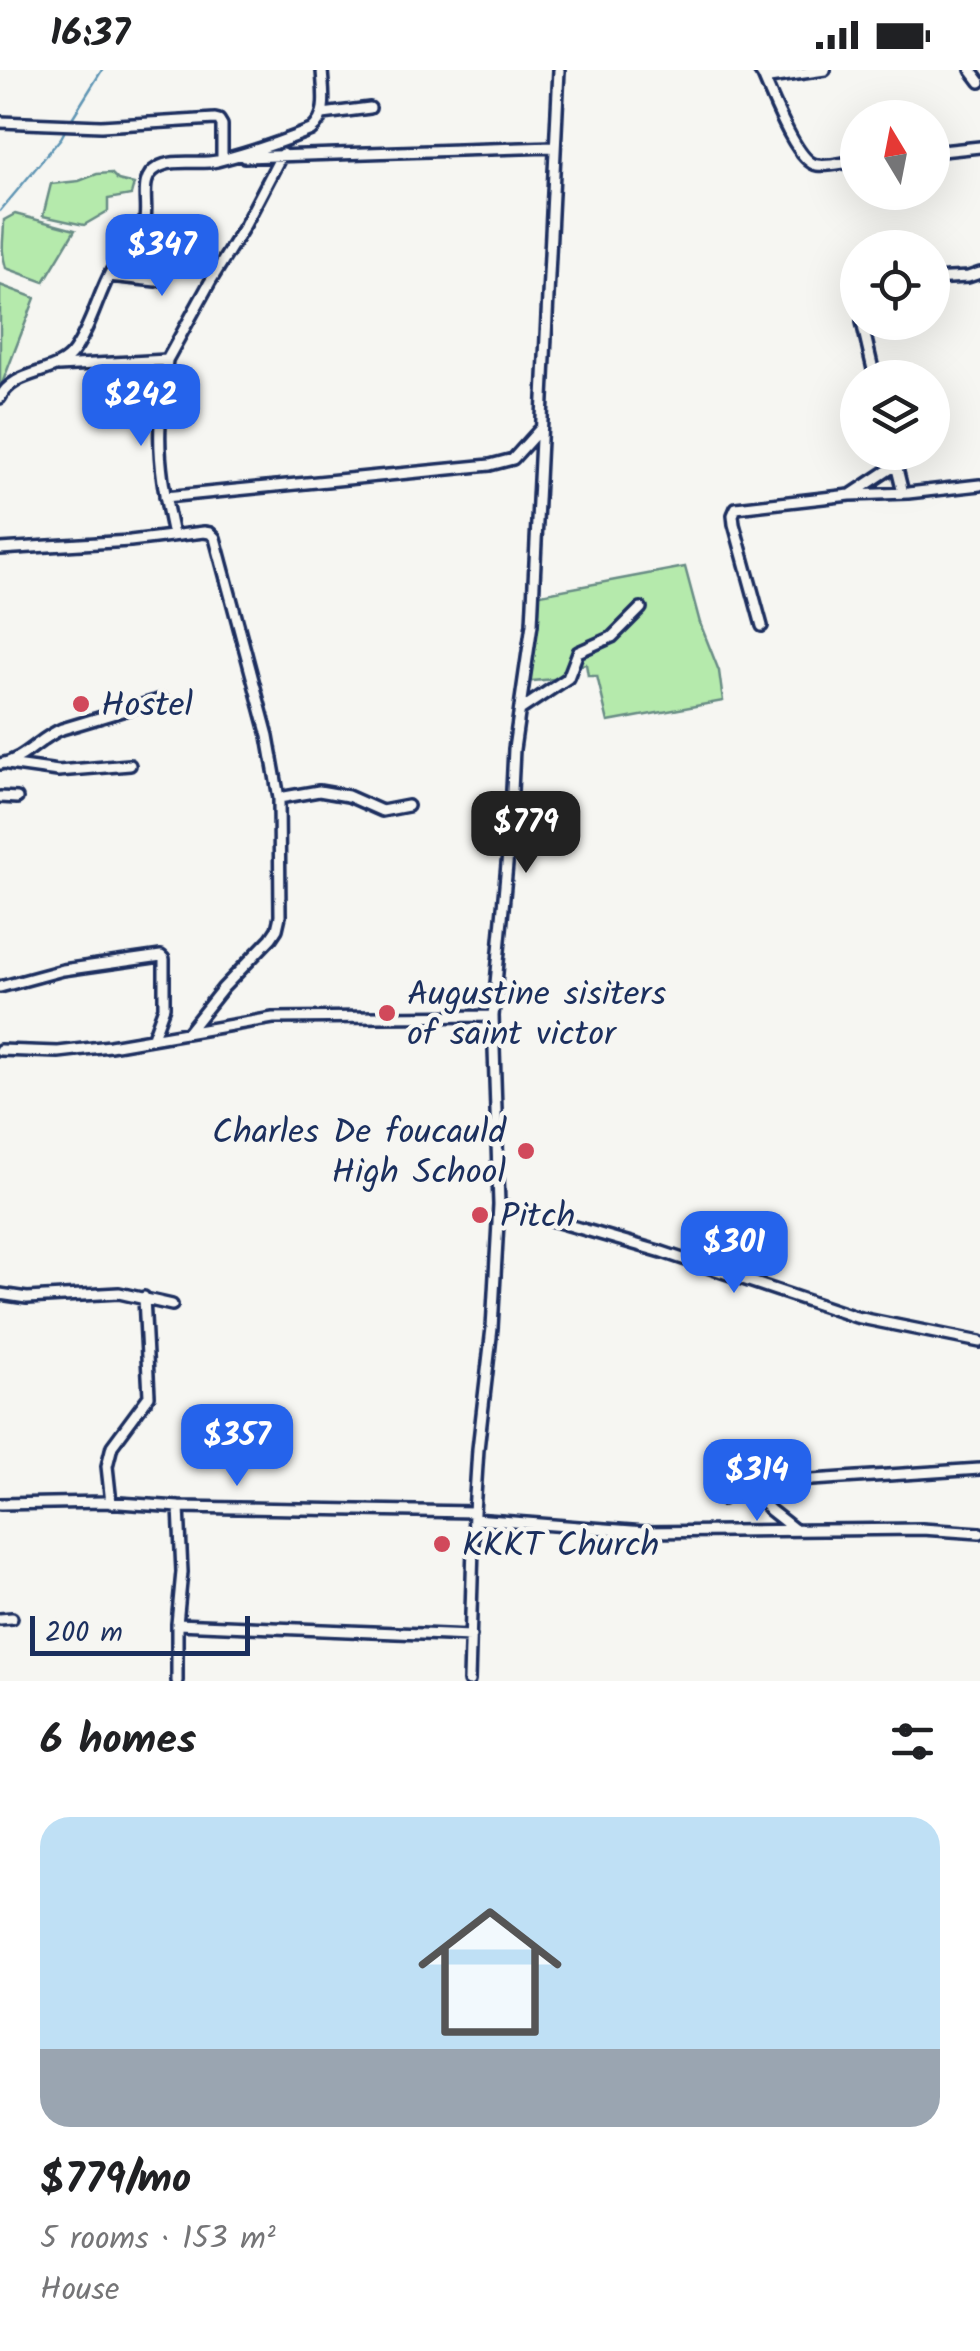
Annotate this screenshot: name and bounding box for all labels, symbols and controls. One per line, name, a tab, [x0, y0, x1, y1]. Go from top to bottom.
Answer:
text: 16:37	[50, 5, 130, 65]
north arrow	[840, 100, 950, 210]
map controls	[840, 100, 950, 470]
pin: $347	[103, 214, 221, 299]
text: $347	[128, 221, 197, 272]
button: locate	[840, 230, 950, 340]
button: layers	[840, 360, 950, 470]
pin: $242	[82, 364, 200, 449]
text: $242	[104, 371, 178, 422]
place label: Hostel	[101, 679, 193, 735]
marker: Hostel	[70, 693, 92, 715]
pin: $779	[467, 791, 585, 876]
text: $779	[493, 798, 559, 849]
place label: Augustine sisiters of saint victor	[407, 968, 666, 1064]
marker: Augustine sisiters of saint victor	[376, 1002, 398, 1024]
place label: Charles De foucauld High School	[212, 1106, 508, 1202]
marker: Charles De foucauld High School	[515, 1140, 537, 1162]
place label: Pitch	[500, 1190, 575, 1246]
marker: Pitch	[469, 1204, 491, 1226]
pin: $301	[675, 1211, 793, 1296]
text: $301	[703, 1218, 765, 1269]
pin: $357	[178, 1404, 296, 1489]
text: $357	[203, 1411, 271, 1462]
pin: $314	[698, 1439, 816, 1524]
text: $314	[725, 1446, 789, 1497]
place label: KKKT Church	[462, 1519, 659, 1575]
marker: KKKT Church	[431, 1533, 453, 1555]
scale bar	[30, 1611, 250, 1656]
text: 200 m	[45, 1611, 123, 1656]
text: 6 homes	[40, 1708, 196, 1775]
icon: filters	[885, 1714, 940, 1769]
icon: home	[400, 1882, 580, 2062]
text: $779/mo	[40, 2147, 191, 2214]
text: 5 rooms · 153 m²	[40, 2214, 276, 2265]
text: House	[40, 2265, 119, 2316]

